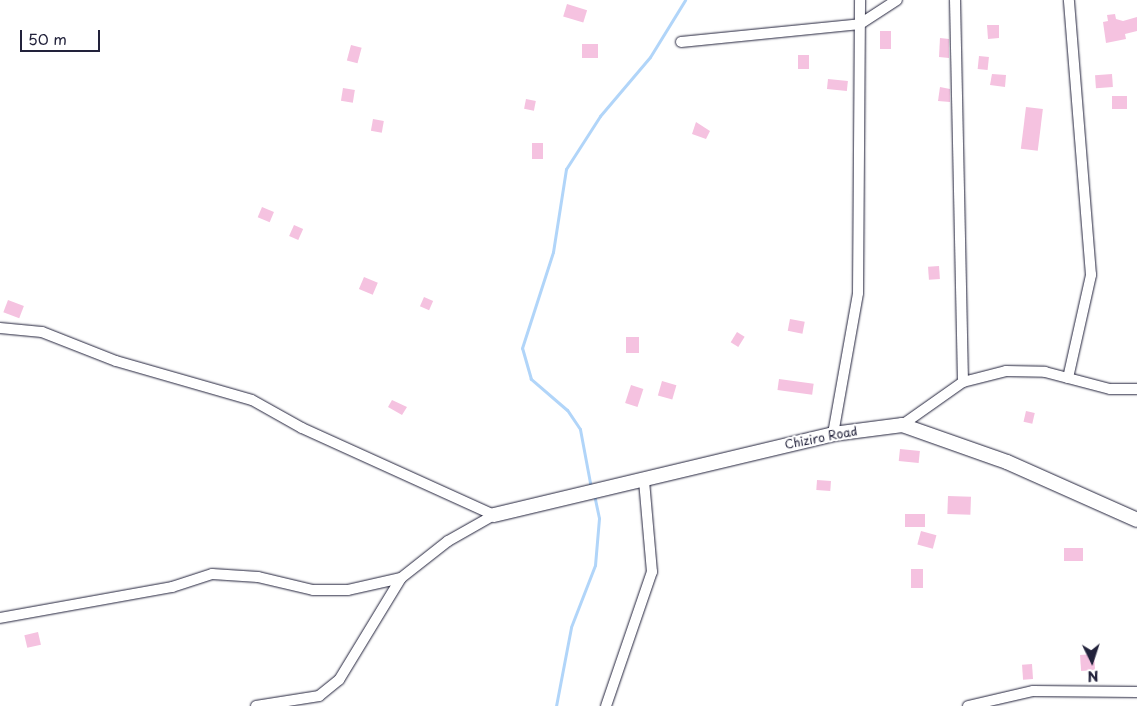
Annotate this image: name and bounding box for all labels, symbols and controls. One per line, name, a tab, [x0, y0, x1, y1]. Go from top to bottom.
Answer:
scale bar	[22, 20, 102, 52]
text: 50 m	[28, 27, 67, 50]
street label: Chiziro Road	[784, 424, 858, 452]
north arrow	[1067, 636, 1117, 686]
text: N	[1087, 666, 1099, 687]

